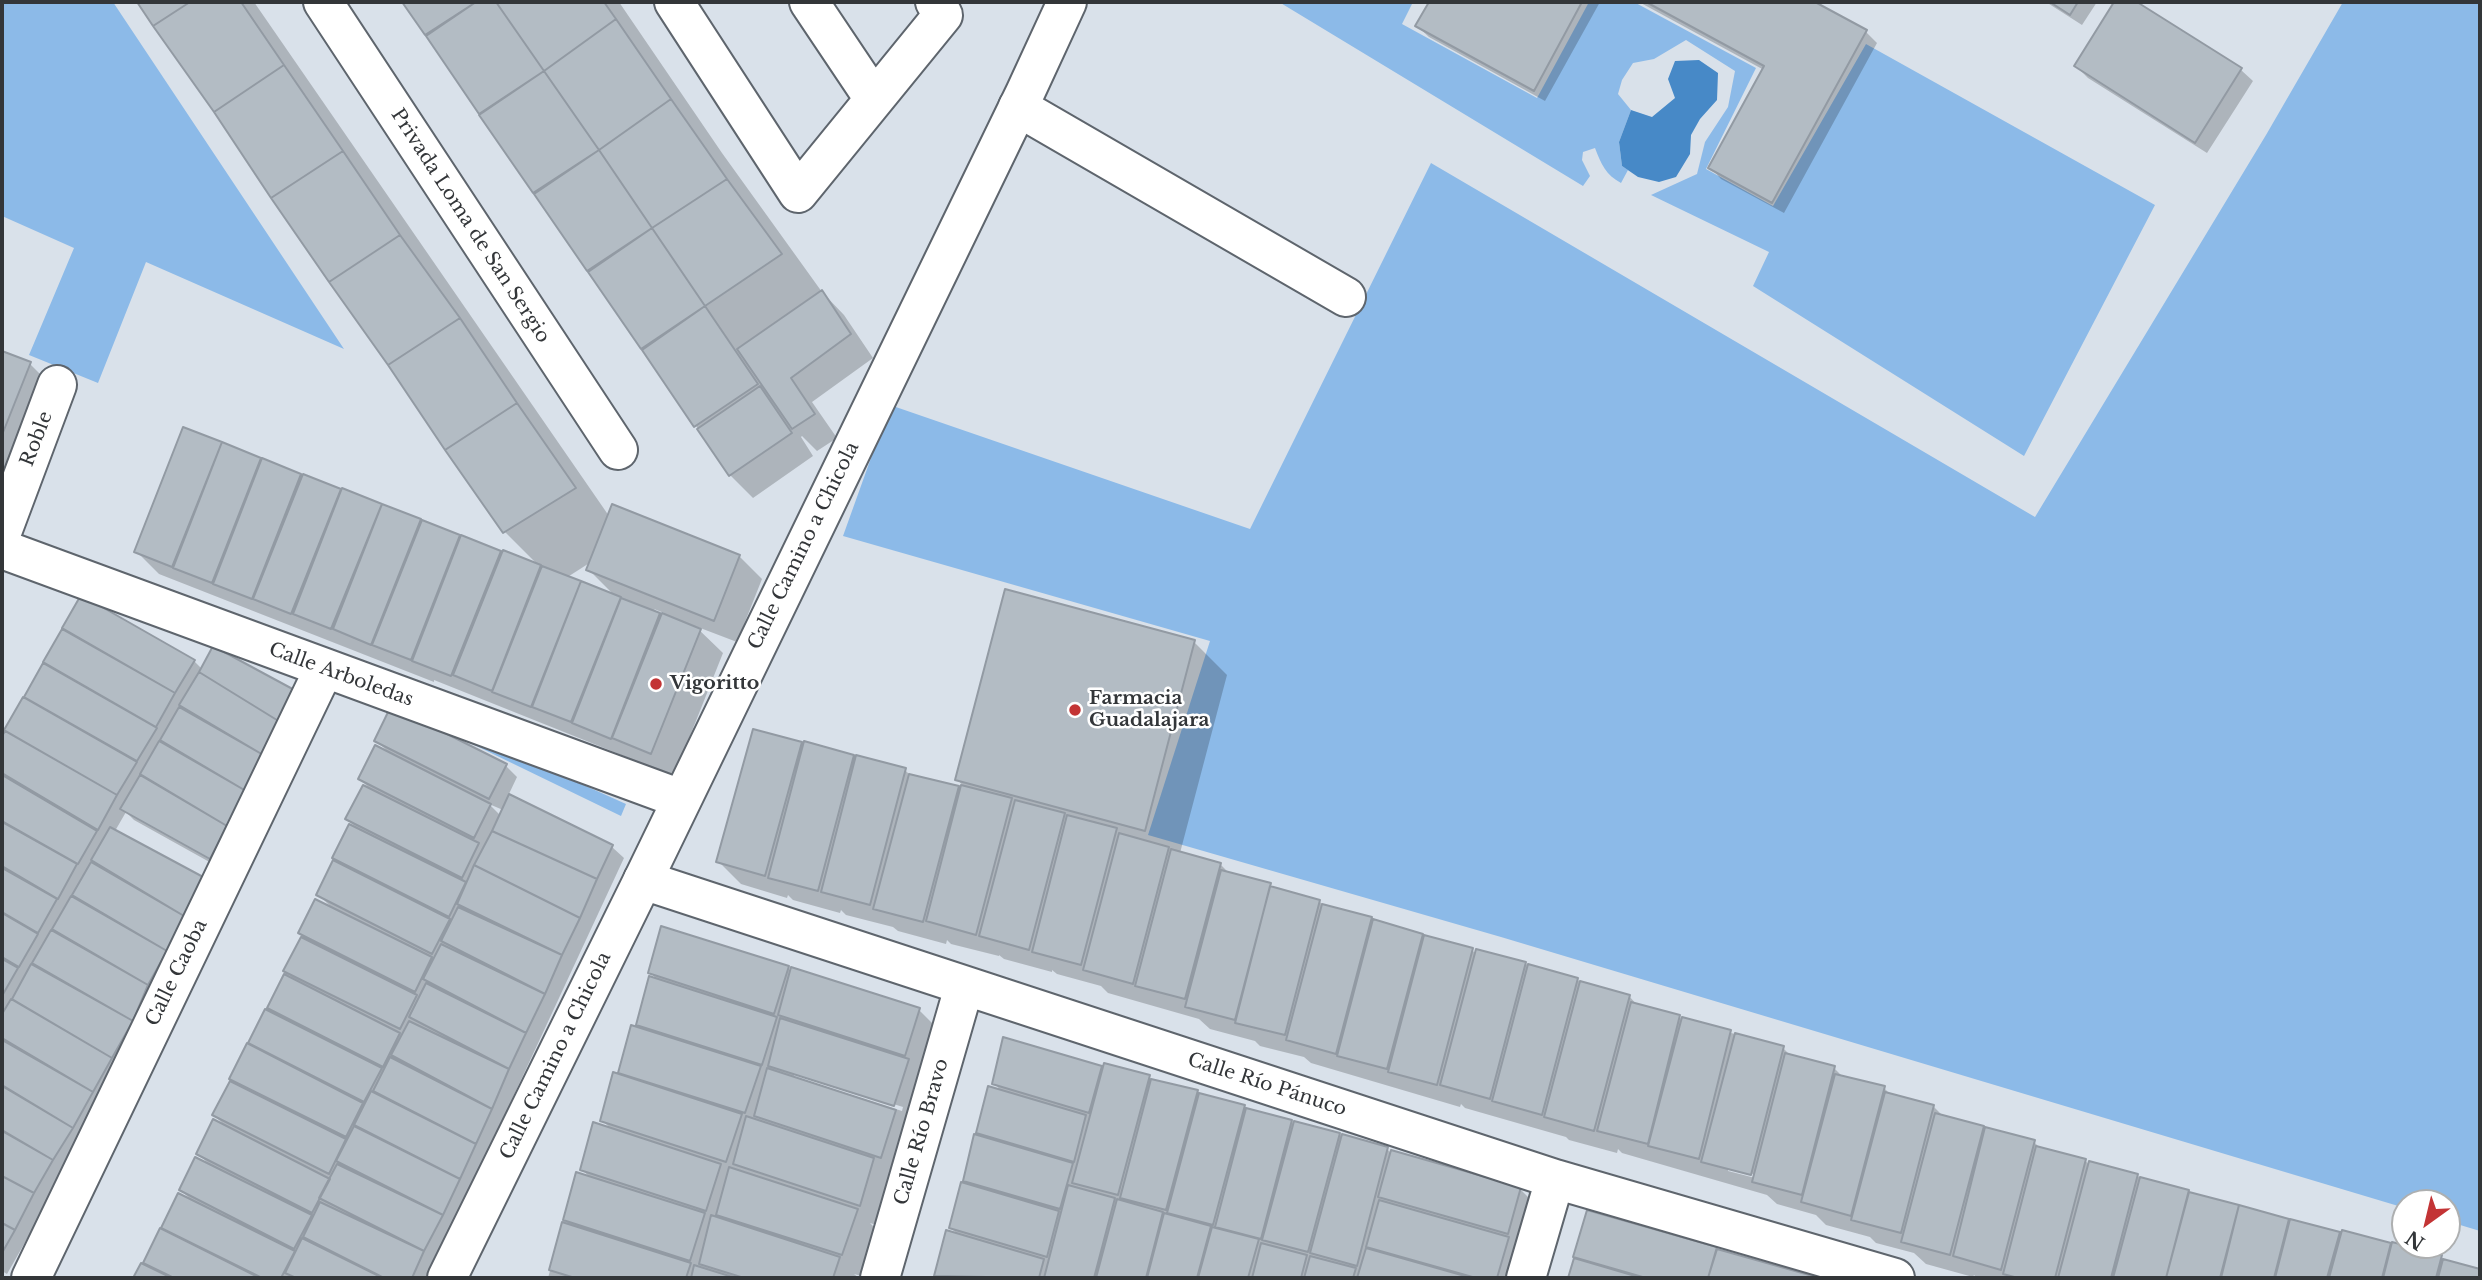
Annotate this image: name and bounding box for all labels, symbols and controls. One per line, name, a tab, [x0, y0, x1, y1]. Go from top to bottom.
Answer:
street label: Privada Loma de San Sergio	[386, 105, 554, 347]
street label: Roble	[16, 408, 58, 470]
street label: Calle Camino a Chicola	[744, 438, 864, 654]
street label: Calle Arboledas	[266, 638, 416, 712]
place label: Vigoritto	[670, 673, 759, 695]
marker: Vigoritto	[648, 676, 664, 692]
place label: Farmacia Guadalajara	[1089, 688, 1209, 732]
marker: Farmacia Guadalajara	[1067, 702, 1083, 718]
street label: Calle Caoba	[141, 916, 213, 1030]
street label: Calle Camino a Chicola	[496, 948, 616, 1164]
street label: Calle Río Pánuco	[1185, 1049, 1349, 1121]
street label: Calle Río Bravo	[890, 1056, 954, 1208]
north arrow	[2391, 1189, 2461, 1259]
text: N	[2401, 1226, 2429, 1255]

